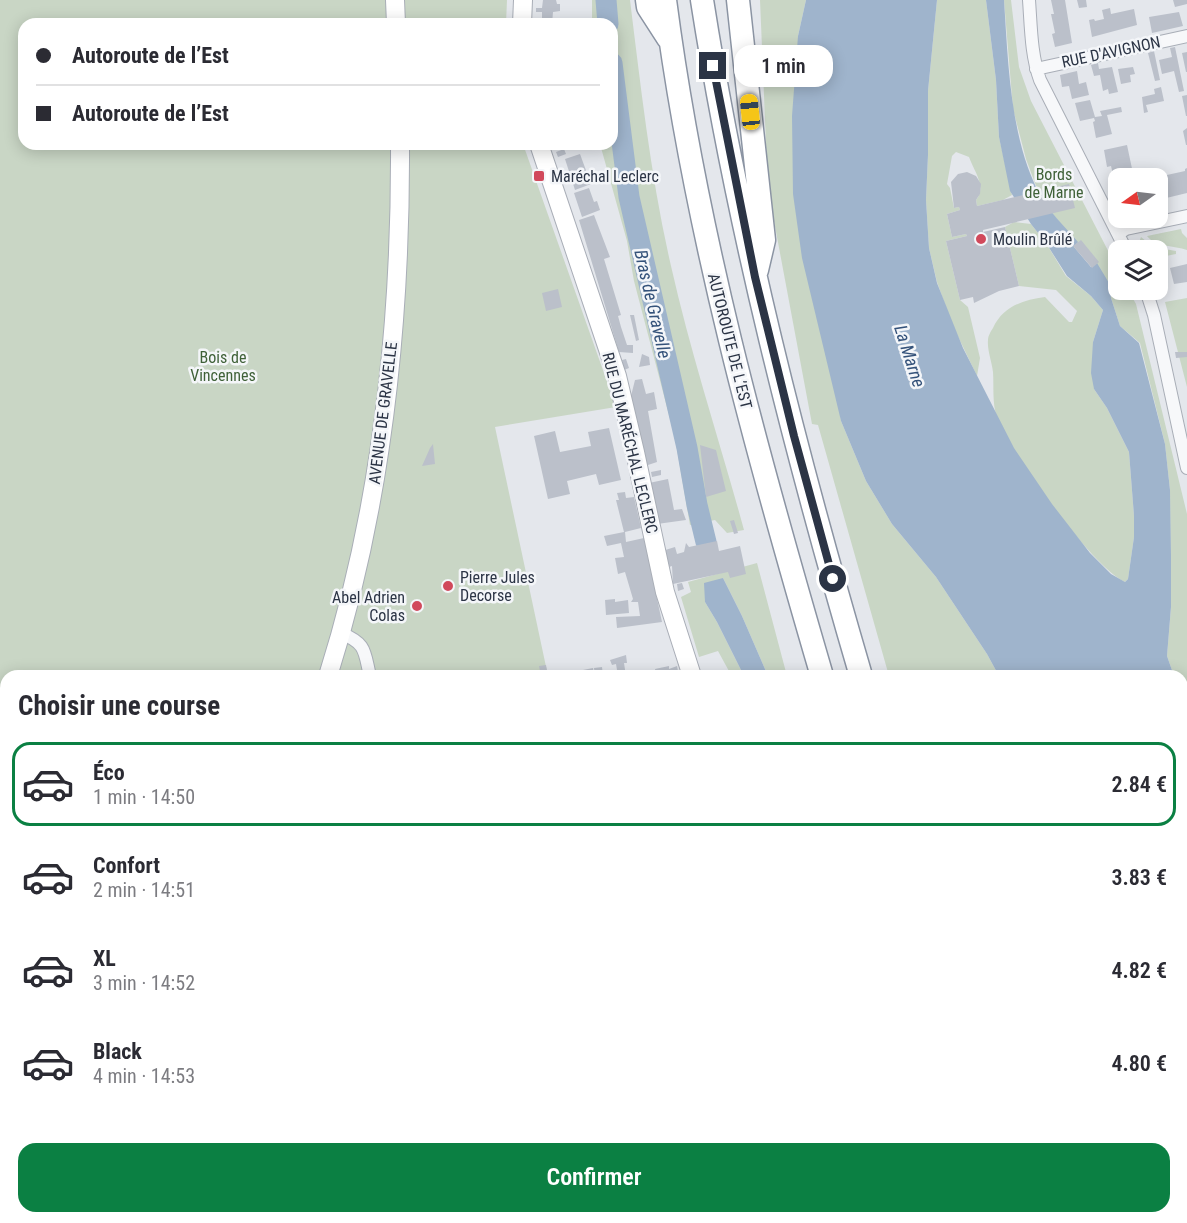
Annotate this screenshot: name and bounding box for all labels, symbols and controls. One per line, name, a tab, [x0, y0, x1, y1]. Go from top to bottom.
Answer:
street label: RUE D'AVIGNON	[1060, 32, 1162, 72]
text: Autoroute de l’Est	[72, 43, 229, 68]
callout: 1 min	[734, 45, 833, 87]
route end	[699, 52, 726, 79]
text: 1 min	[761, 54, 806, 78]
car	[739, 93, 761, 131]
text: Autoroute de l’Est	[72, 101, 229, 126]
park label: Bords de Marne	[1025, 165, 1083, 202]
place label: Maréchal Leclerc	[551, 167, 659, 186]
north arrow	[1108, 168, 1168, 228]
map controls	[1108, 168, 1168, 300]
marker: Maréchal Leclerc	[532, 169, 546, 183]
place label: Moulin Brûlé	[993, 230, 1072, 249]
marker: Moulin Brûlé	[974, 232, 988, 246]
button: layers	[1108, 240, 1168, 300]
water label: Bras de Gravelle	[630, 247, 676, 361]
street label: AUTOROUTE DE L’EST	[704, 271, 756, 411]
water label: La Marne	[890, 322, 930, 390]
street label: AVENUE DE GRAVELLE	[365, 341, 401, 485]
park label: Bois de Vincennes	[190, 348, 256, 385]
street label: RUE DU MARÉCHAL LECLERC	[598, 350, 662, 536]
route start	[819, 565, 846, 592]
place label: Pierre Jules Decorse	[460, 568, 535, 605]
marker: Pierre Jules Decorse	[441, 579, 455, 593]
place label: Abel Adrien Colas	[332, 588, 405, 625]
marker: Abel Adrien Colas	[410, 599, 424, 613]
text: Choisir une course	[18, 690, 220, 722]
icon: car	[21, 757, 75, 811]
text: Éco	[93, 760, 125, 785]
text: 2.84 €	[1111, 772, 1167, 797]
text: 1 min · 14:50	[93, 785, 195, 809]
icon: car	[21, 850, 75, 904]
text: Confort	[93, 853, 160, 878]
text: 3.83 €	[1111, 865, 1167, 890]
text: 2 min · 14:51	[93, 878, 195, 902]
icon: car	[21, 943, 75, 997]
text: XL	[93, 946, 116, 971]
text: 4.82 €	[1111, 958, 1167, 983]
text: 3 min · 14:52	[93, 971, 195, 995]
icon: car	[21, 1036, 75, 1090]
text: Black	[93, 1039, 142, 1064]
text: 4.80 €	[1111, 1051, 1167, 1076]
text: 4 min · 14:53	[93, 1064, 195, 1088]
button: Confirmer	[18, 1143, 1170, 1212]

